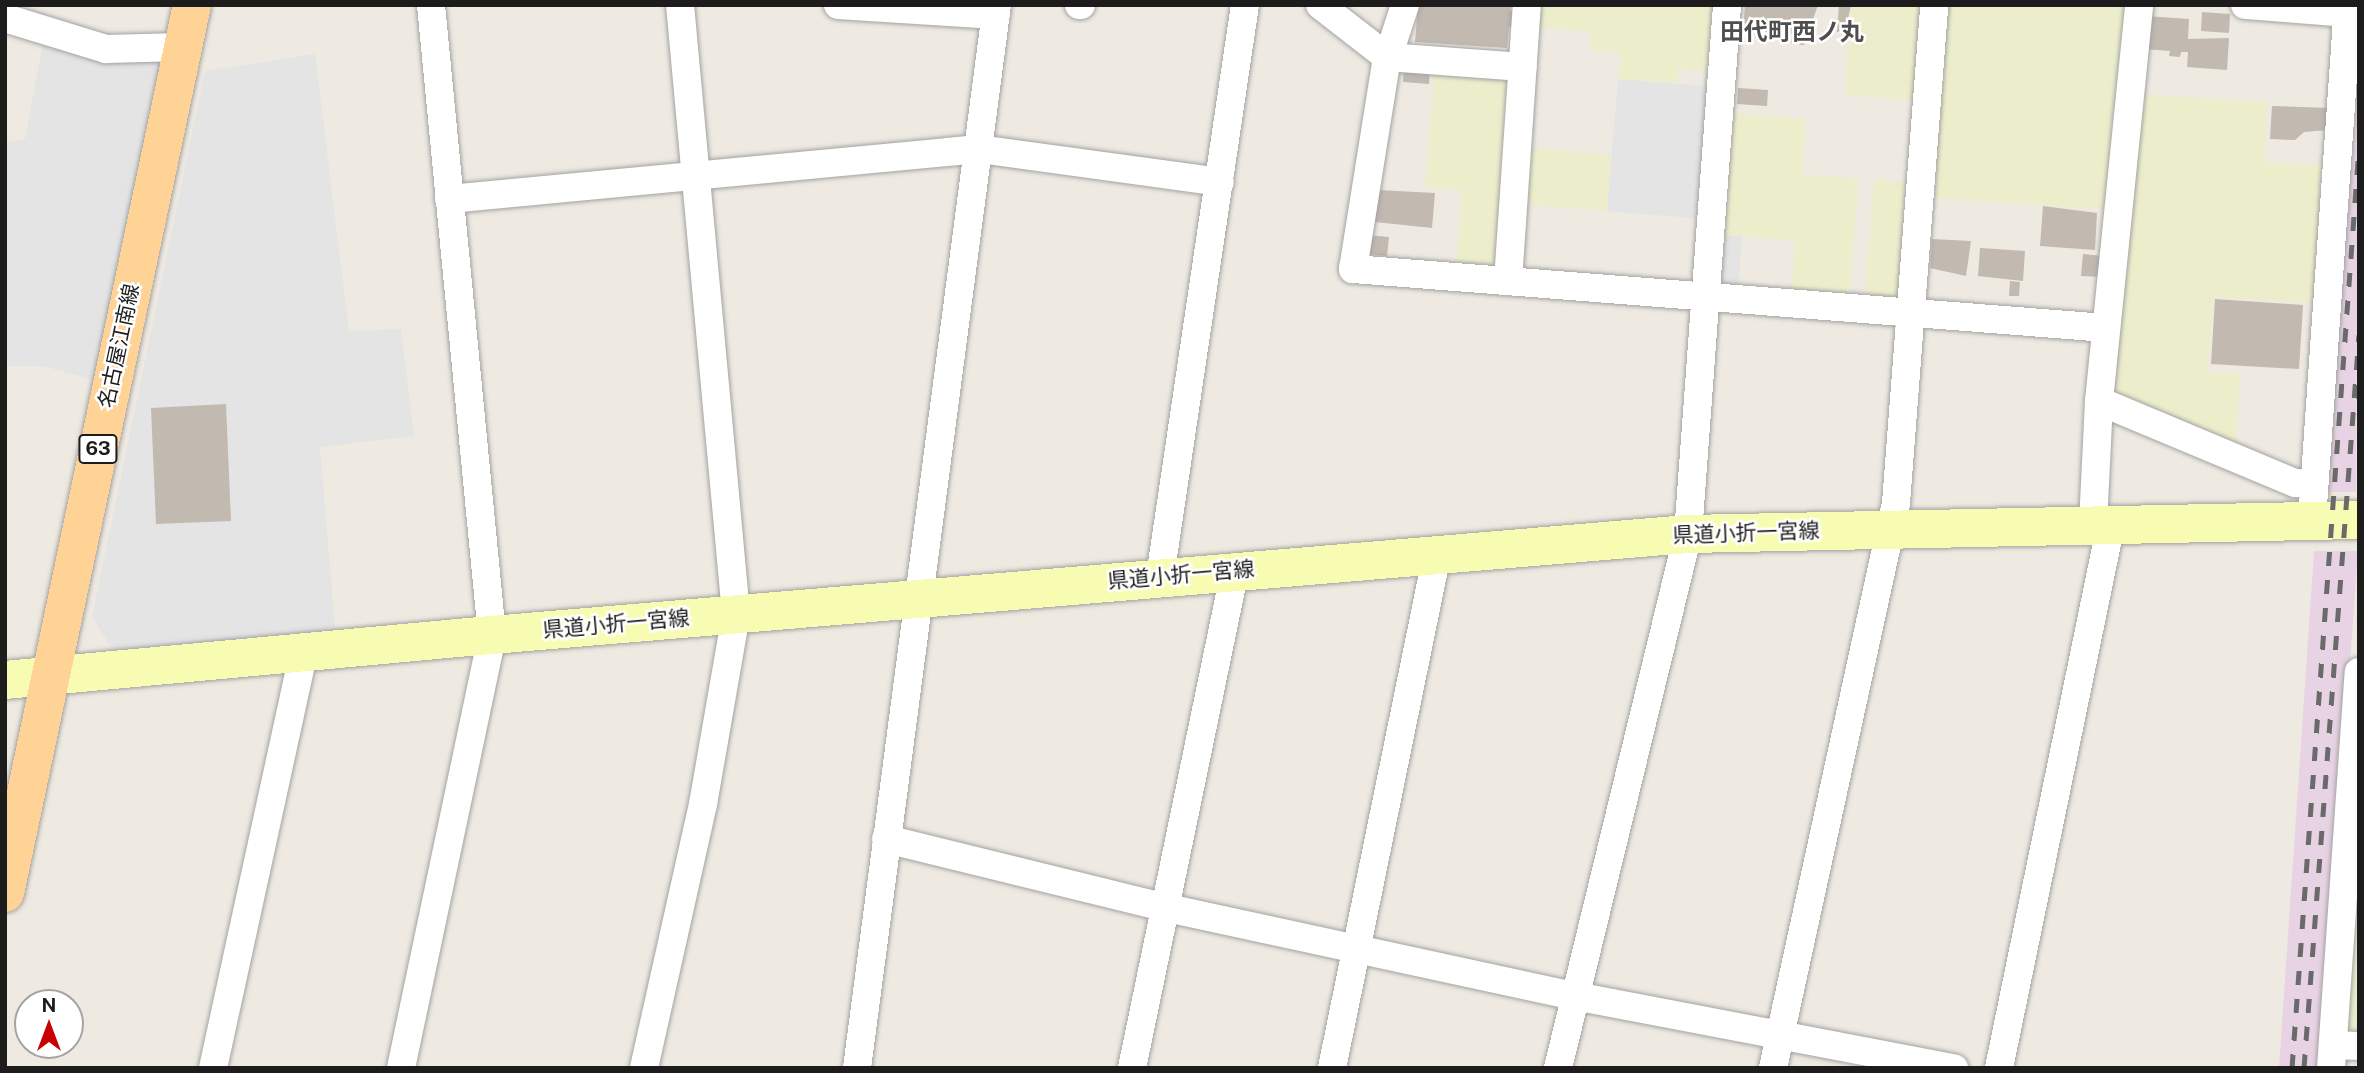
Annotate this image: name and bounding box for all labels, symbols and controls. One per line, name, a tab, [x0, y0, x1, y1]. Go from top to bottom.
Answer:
district label: 田代町西ノ丸	[1720, 18, 1864, 46]
street label: 名古屋江南線	[94, 282, 144, 410]
road number: 63	[77, 433, 119, 464]
street label: 県道小折一宮線	[1672, 518, 1820, 548]
street label: 県道小折一宮線	[1107, 556, 1255, 594]
street label: 県道小折一宮線	[542, 605, 690, 643]
north arrow	[14, 989, 84, 1059]
text: N	[42, 994, 56, 1016]

